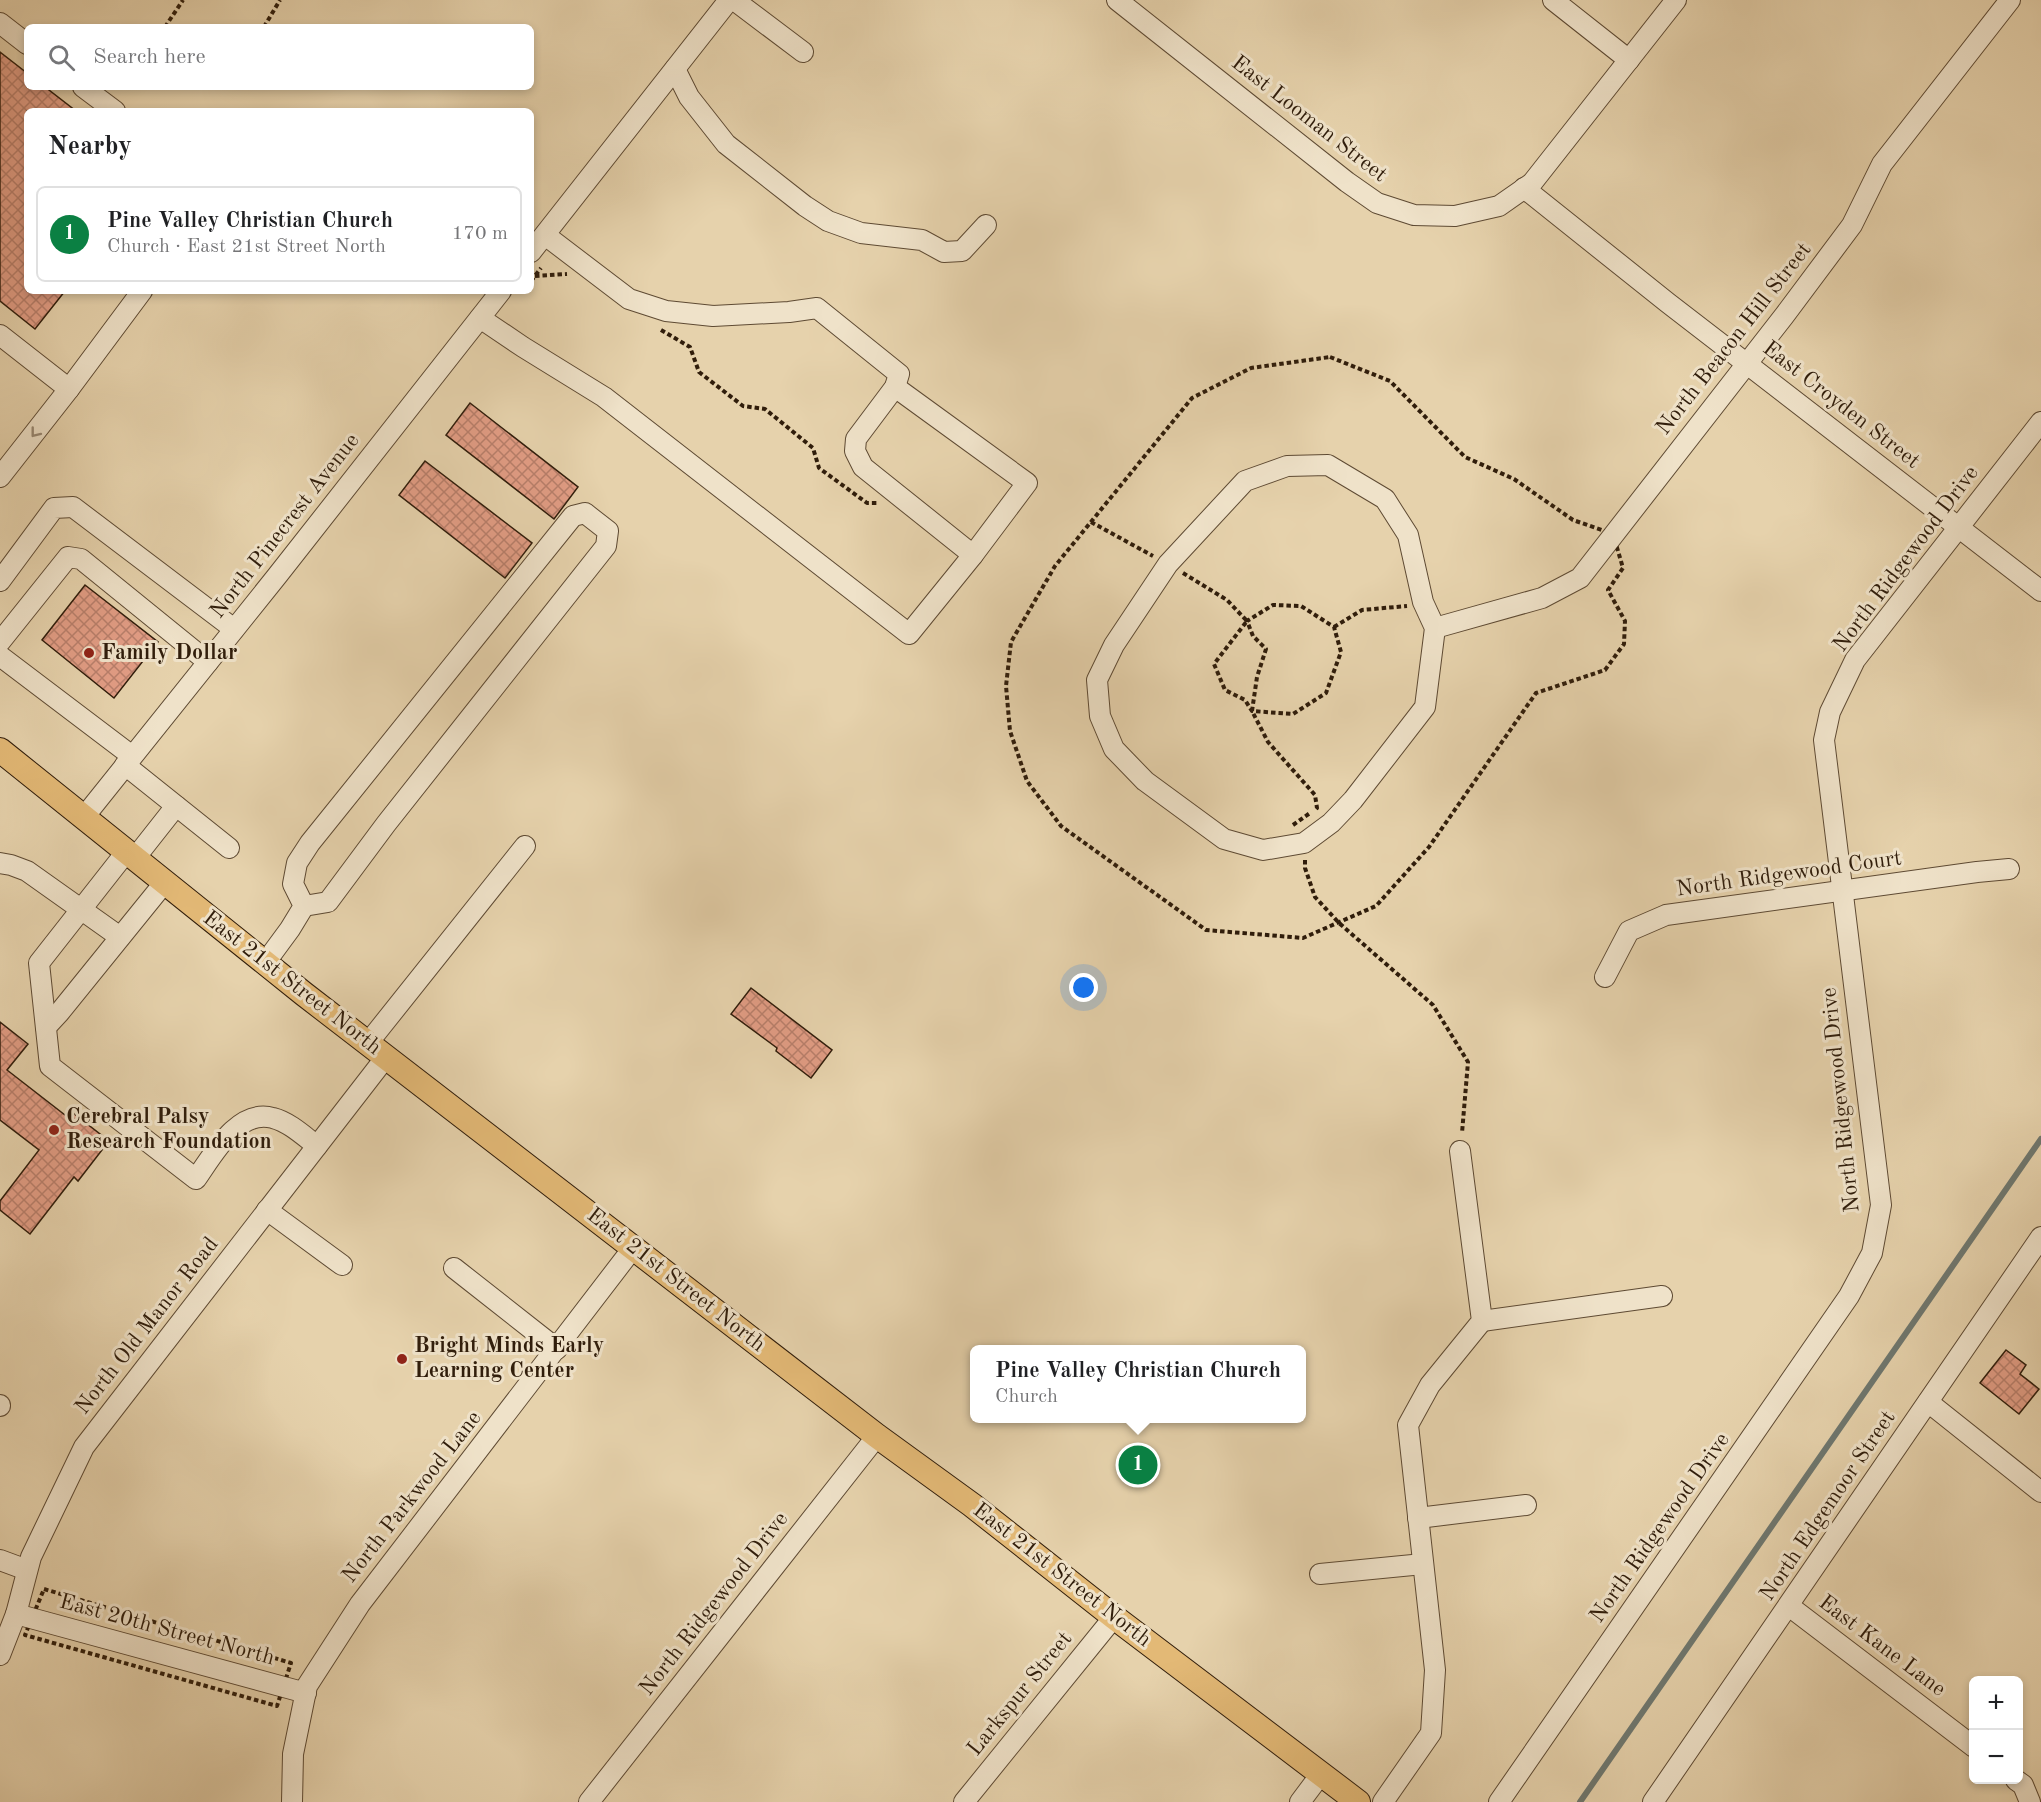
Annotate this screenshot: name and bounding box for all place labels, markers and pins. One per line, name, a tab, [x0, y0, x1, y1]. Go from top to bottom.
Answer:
place label: Family Dollar	[101, 642, 237, 664]
marker: Family Dollar	[82, 646, 96, 660]
place label: Cerebral Palsy Research Foundation	[66, 1106, 272, 1153]
marker: Cerebral Palsy Research Foundation	[47, 1123, 61, 1137]
place label: Bright Minds Early Learning Center	[414, 1335, 604, 1382]
marker: Bright Minds Early Learning Center	[395, 1352, 409, 1366]
pin: 1	[1118, 1442, 1158, 1488]

